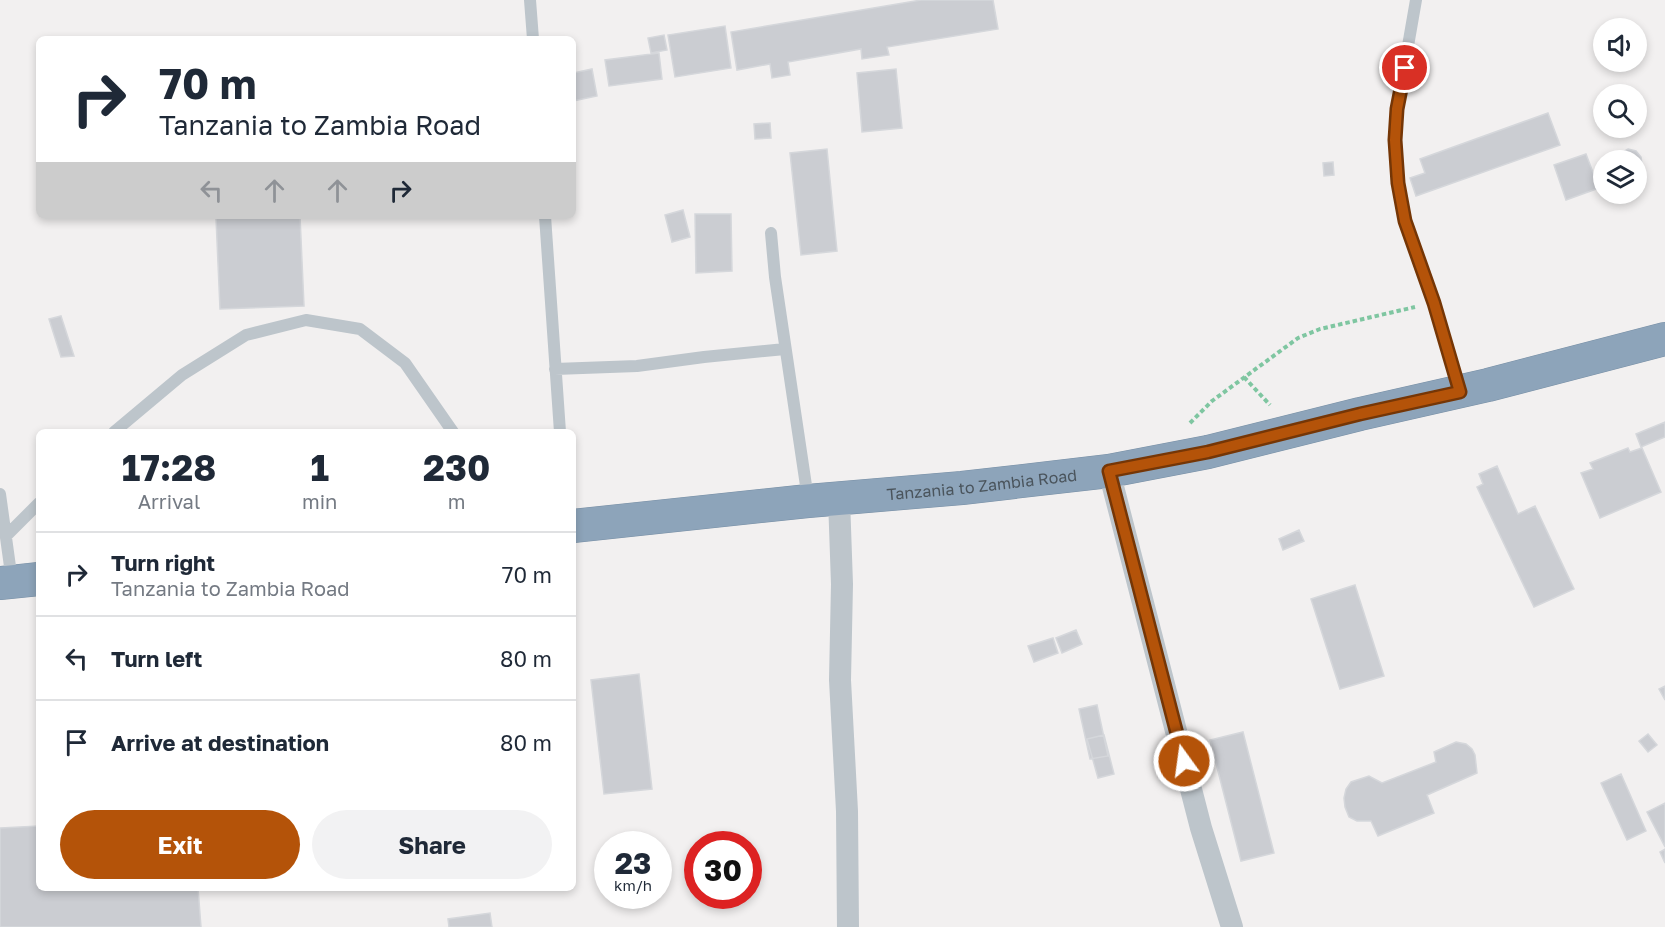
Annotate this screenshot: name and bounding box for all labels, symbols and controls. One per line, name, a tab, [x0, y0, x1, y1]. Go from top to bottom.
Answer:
map controls	[1593, 18, 1647, 204]
button: sound	[1593, 18, 1647, 72]
pin	[1379, 42, 1430, 93]
icon: arrive	[1388, 51, 1421, 84]
text: 70 m	[159, 58, 256, 108]
icon: right	[60, 60, 138, 138]
button: search	[1593, 84, 1647, 138]
text: Tanzania to Zambia Road	[159, 109, 481, 141]
button: layers	[1593, 150, 1647, 204]
icon: left	[195, 174, 228, 207]
icon: ahead	[258, 174, 291, 207]
icon: ahead	[321, 174, 354, 207]
icon: right	[384, 174, 417, 207]
text: 17:28	[122, 446, 216, 489]
text: 1	[310, 446, 329, 489]
text: 230	[423, 446, 490, 489]
street label: Tanzania to Zambia Road	[886, 465, 1078, 504]
text: Arrival	[138, 489, 200, 513]
text: min	[302, 489, 337, 513]
text: m	[448, 489, 466, 513]
text: Turn right	[111, 549, 215, 576]
icon: right	[60, 558, 93, 591]
text: 70 m	[502, 561, 552, 588]
text: Tanzania to Zambia Road	[111, 576, 350, 600]
icon: left	[60, 642, 93, 675]
text: Turn left	[111, 645, 202, 672]
text: 80 m	[500, 645, 552, 672]
icon: arrive	[60, 726, 93, 759]
text: Arrive at destination	[111, 729, 329, 756]
text: 80 m	[500, 729, 552, 756]
position arrow	[1152, 729, 1216, 793]
button: Exit	[60, 810, 300, 879]
button: Share	[312, 810, 552, 879]
speed limit sign: 30	[684, 831, 762, 909]
text: 23	[615, 845, 651, 881]
text: km/h	[614, 876, 652, 894]

